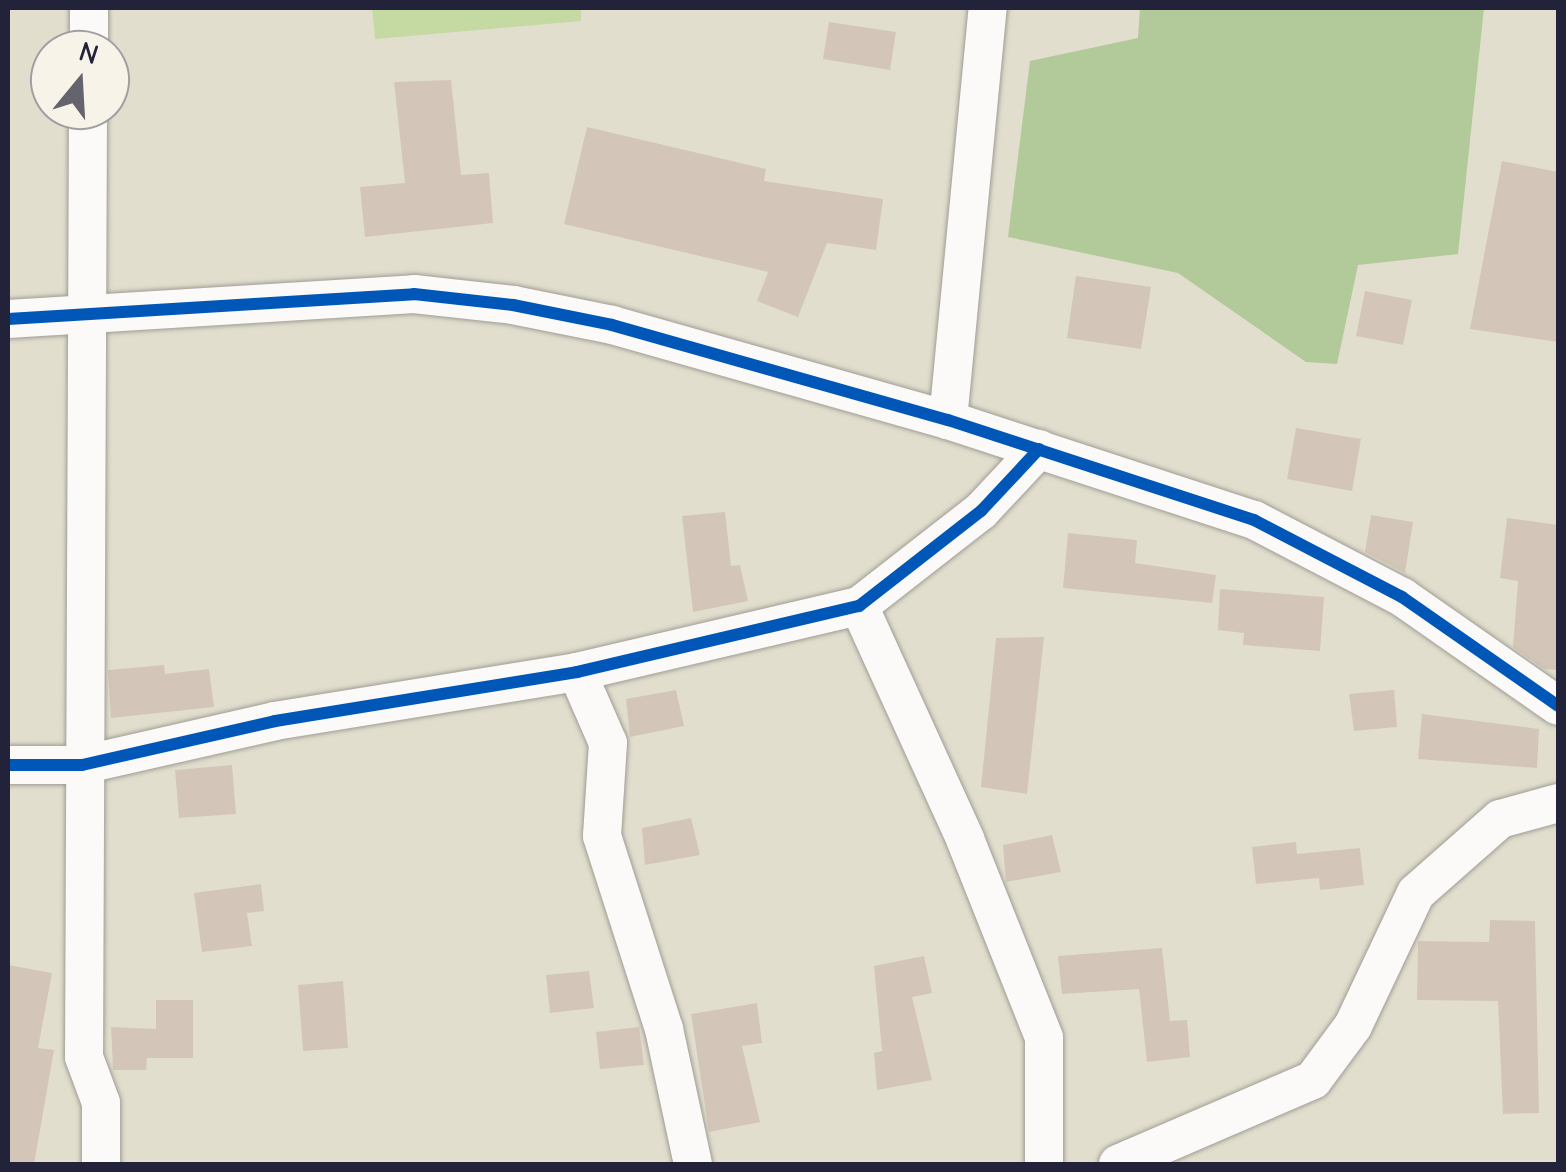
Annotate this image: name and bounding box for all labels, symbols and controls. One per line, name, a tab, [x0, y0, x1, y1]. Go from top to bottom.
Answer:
north arrow	[30, 30, 130, 130]
text: N	[75, 35, 102, 71]

